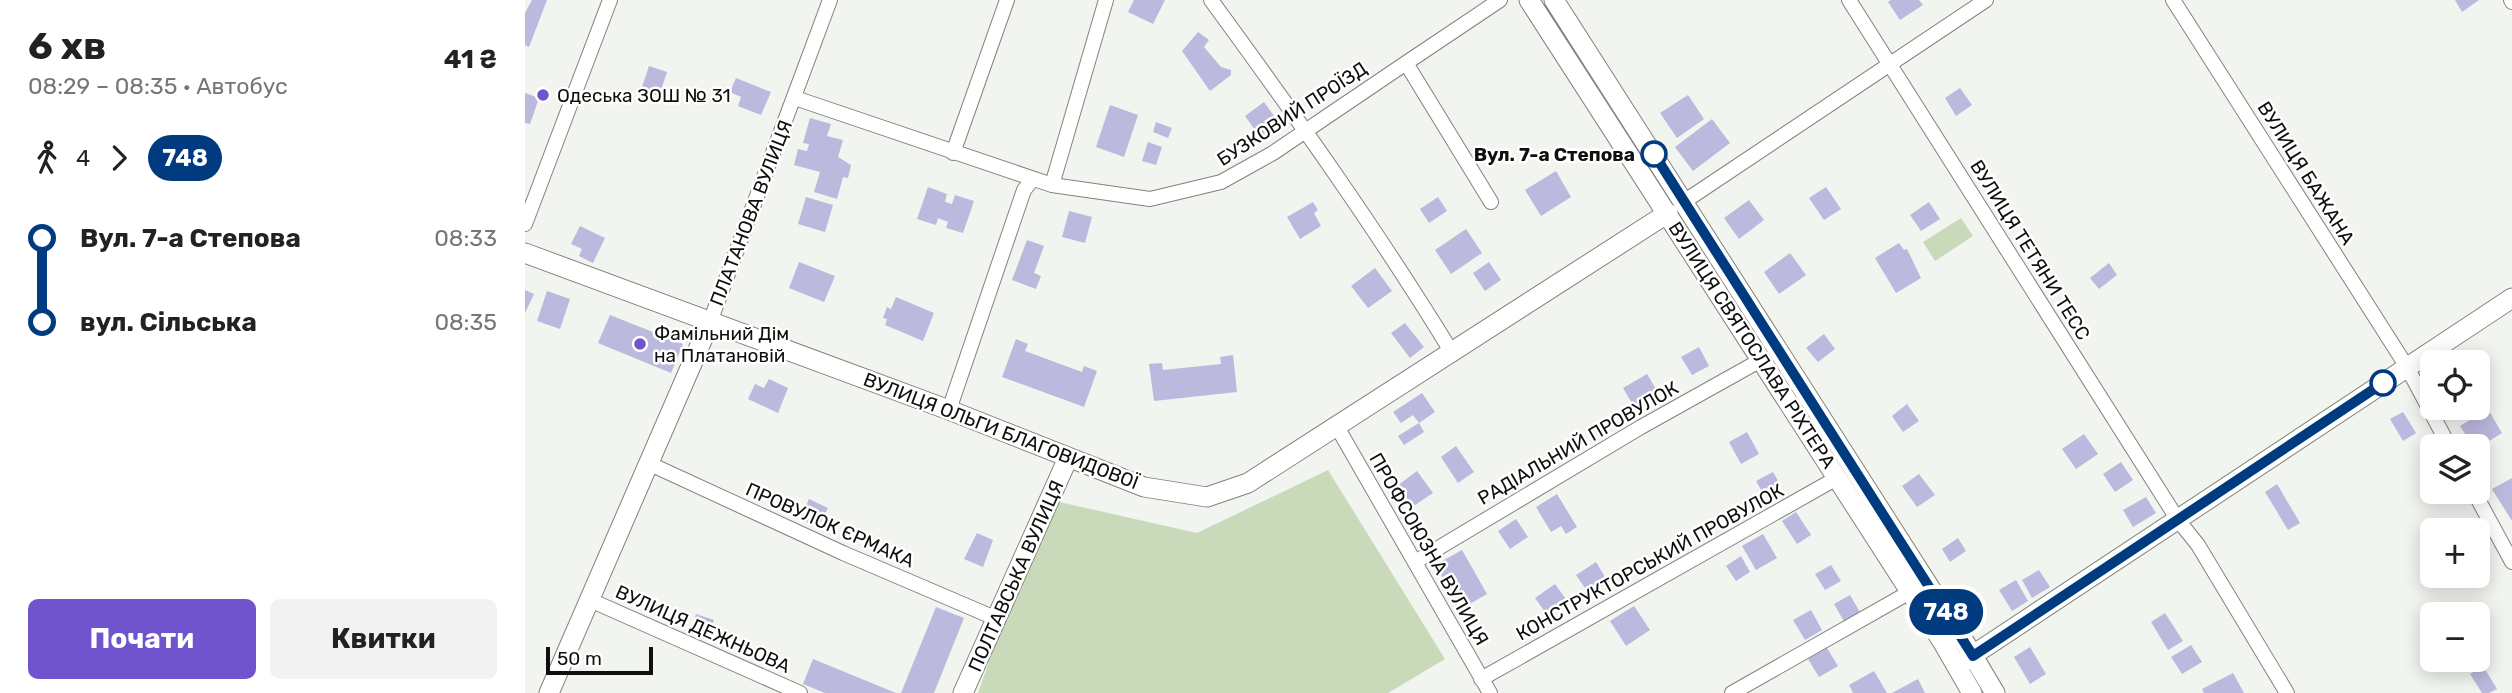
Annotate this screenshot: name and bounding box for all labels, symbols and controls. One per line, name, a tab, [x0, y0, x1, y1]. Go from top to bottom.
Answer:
text: 6 хв	[28, 23, 106, 69]
text: 41 ₴	[444, 44, 497, 75]
street label: БУЗКОВИЙ ПРОЇЗД	[1213, 57, 1371, 171]
text: 08:29 – 08:35 · Автобус	[28, 72, 288, 100]
place label: Одеська ЗОШ № 31	[557, 84, 731, 107]
marker: Одеська ЗОШ № 31	[535, 87, 551, 103]
street label: ВУЛИЦЯ БАЖАНА	[2253, 97, 2360, 249]
street label: ПЛАТАНОВА ВУЛИЦЯ	[705, 117, 797, 309]
icon: walk	[28, 139, 66, 177]
icon: forward	[100, 139, 138, 177]
marker: Вул. 7-а Степова	[1641, 141, 1667, 167]
place label: Вул. 7-а Степова	[1474, 143, 1635, 166]
text: 4	[76, 144, 90, 172]
text: 748	[162, 144, 208, 172]
street label: ВУЛИЦЯ ТЕТЯНИ ТЕСС	[1965, 156, 2095, 344]
street label: ВУЛИЦЯ СВЯТОСЛАВА РІХТЕРА	[1664, 217, 1841, 473]
text: Вул. 7-а Степова	[80, 223, 301, 254]
text: 08:33	[434, 224, 497, 252]
text: вул. Сiльська	[80, 307, 257, 338]
text: 08:35	[434, 308, 497, 336]
place label: Фамільний Дім на Платановій	[654, 322, 789, 367]
marker: Фамільний Дім на Платановій	[632, 336, 648, 352]
map controls	[2420, 350, 2490, 672]
button: locate	[2420, 350, 2490, 420]
street label: ВУЛИЦЯ ОЛЬГИ БЛАГОВИДОВОЇ	[860, 368, 1143, 494]
unlabelled marker	[2370, 370, 2396, 396]
street label: РАДІАЛЬНИЙ ПРОВУЛОК	[1474, 376, 1682, 510]
button: layers	[2420, 434, 2490, 504]
street label: ПРОФСОЮЗНА ВУЛИЦЯ	[1364, 449, 1494, 649]
street label: ПРОВУЛОК ЄРМАКА	[742, 477, 918, 573]
street label: ПОЛТАВСЬКА ВУЛИЦЯ	[963, 477, 1069, 675]
street label: КОНСТРУКТОРСЬКИЙ ПРОВУЛОК	[1512, 479, 1788, 645]
button: +	[2420, 518, 2490, 588]
street label: ВУЛИЦЯ ДЕЖНЬОВА	[612, 580, 794, 678]
line badge: 748	[1906, 589, 1986, 635]
text: 748	[1923, 598, 1969, 626]
button: Почати	[28, 599, 256, 679]
button: Квитки	[270, 599, 497, 679]
button: −	[2420, 602, 2490, 672]
scale bar	[546, 644, 653, 676]
text: 50 m	[557, 647, 602, 670]

